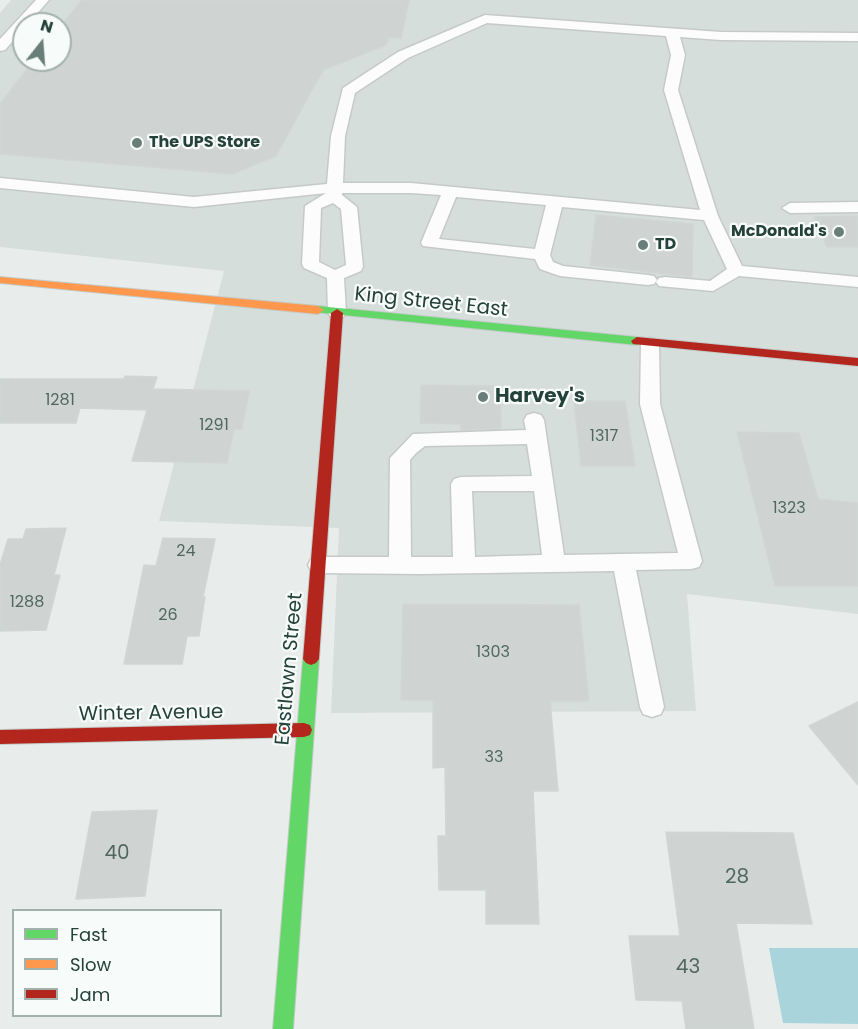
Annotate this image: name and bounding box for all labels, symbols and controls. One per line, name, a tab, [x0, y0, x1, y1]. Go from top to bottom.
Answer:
north arrow	[12, 12, 72, 72]
text: N	[38, 13, 56, 39]
place label: The UPS Store	[149, 133, 260, 153]
marker: The UPS Store	[130, 136, 144, 150]
place label: McDonald's	[731, 222, 827, 242]
marker: McDonald's	[832, 225, 846, 239]
place label: TD	[655, 235, 676, 255]
marker: TD	[636, 238, 650, 252]
street label: King Street East	[353, 283, 509, 323]
place label: Harvey's	[495, 385, 585, 409]
marker: Harvey's	[476, 390, 490, 404]
house number: 1281	[45, 391, 75, 411]
house number: 1291	[199, 416, 229, 436]
house number: 1317	[590, 427, 618, 447]
house number: 1323	[772, 499, 806, 519]
house number: 24	[176, 542, 196, 562]
street label: Eastlawn Street	[271, 592, 309, 746]
house number: 1288	[10, 593, 44, 613]
house number: 26	[158, 606, 178, 626]
house number: 1303	[476, 643, 510, 663]
street label: Winter Avenue	[78, 701, 224, 727]
house number: 33	[485, 748, 503, 768]
house number: 40	[104, 842, 130, 866]
house number: 28	[725, 866, 749, 890]
legend	[12, 909, 222, 1017]
text: Fast	[70, 922, 107, 947]
text: Slow	[70, 952, 111, 977]
house number: 43	[676, 956, 700, 980]
text: Jam	[70, 982, 110, 1007]

